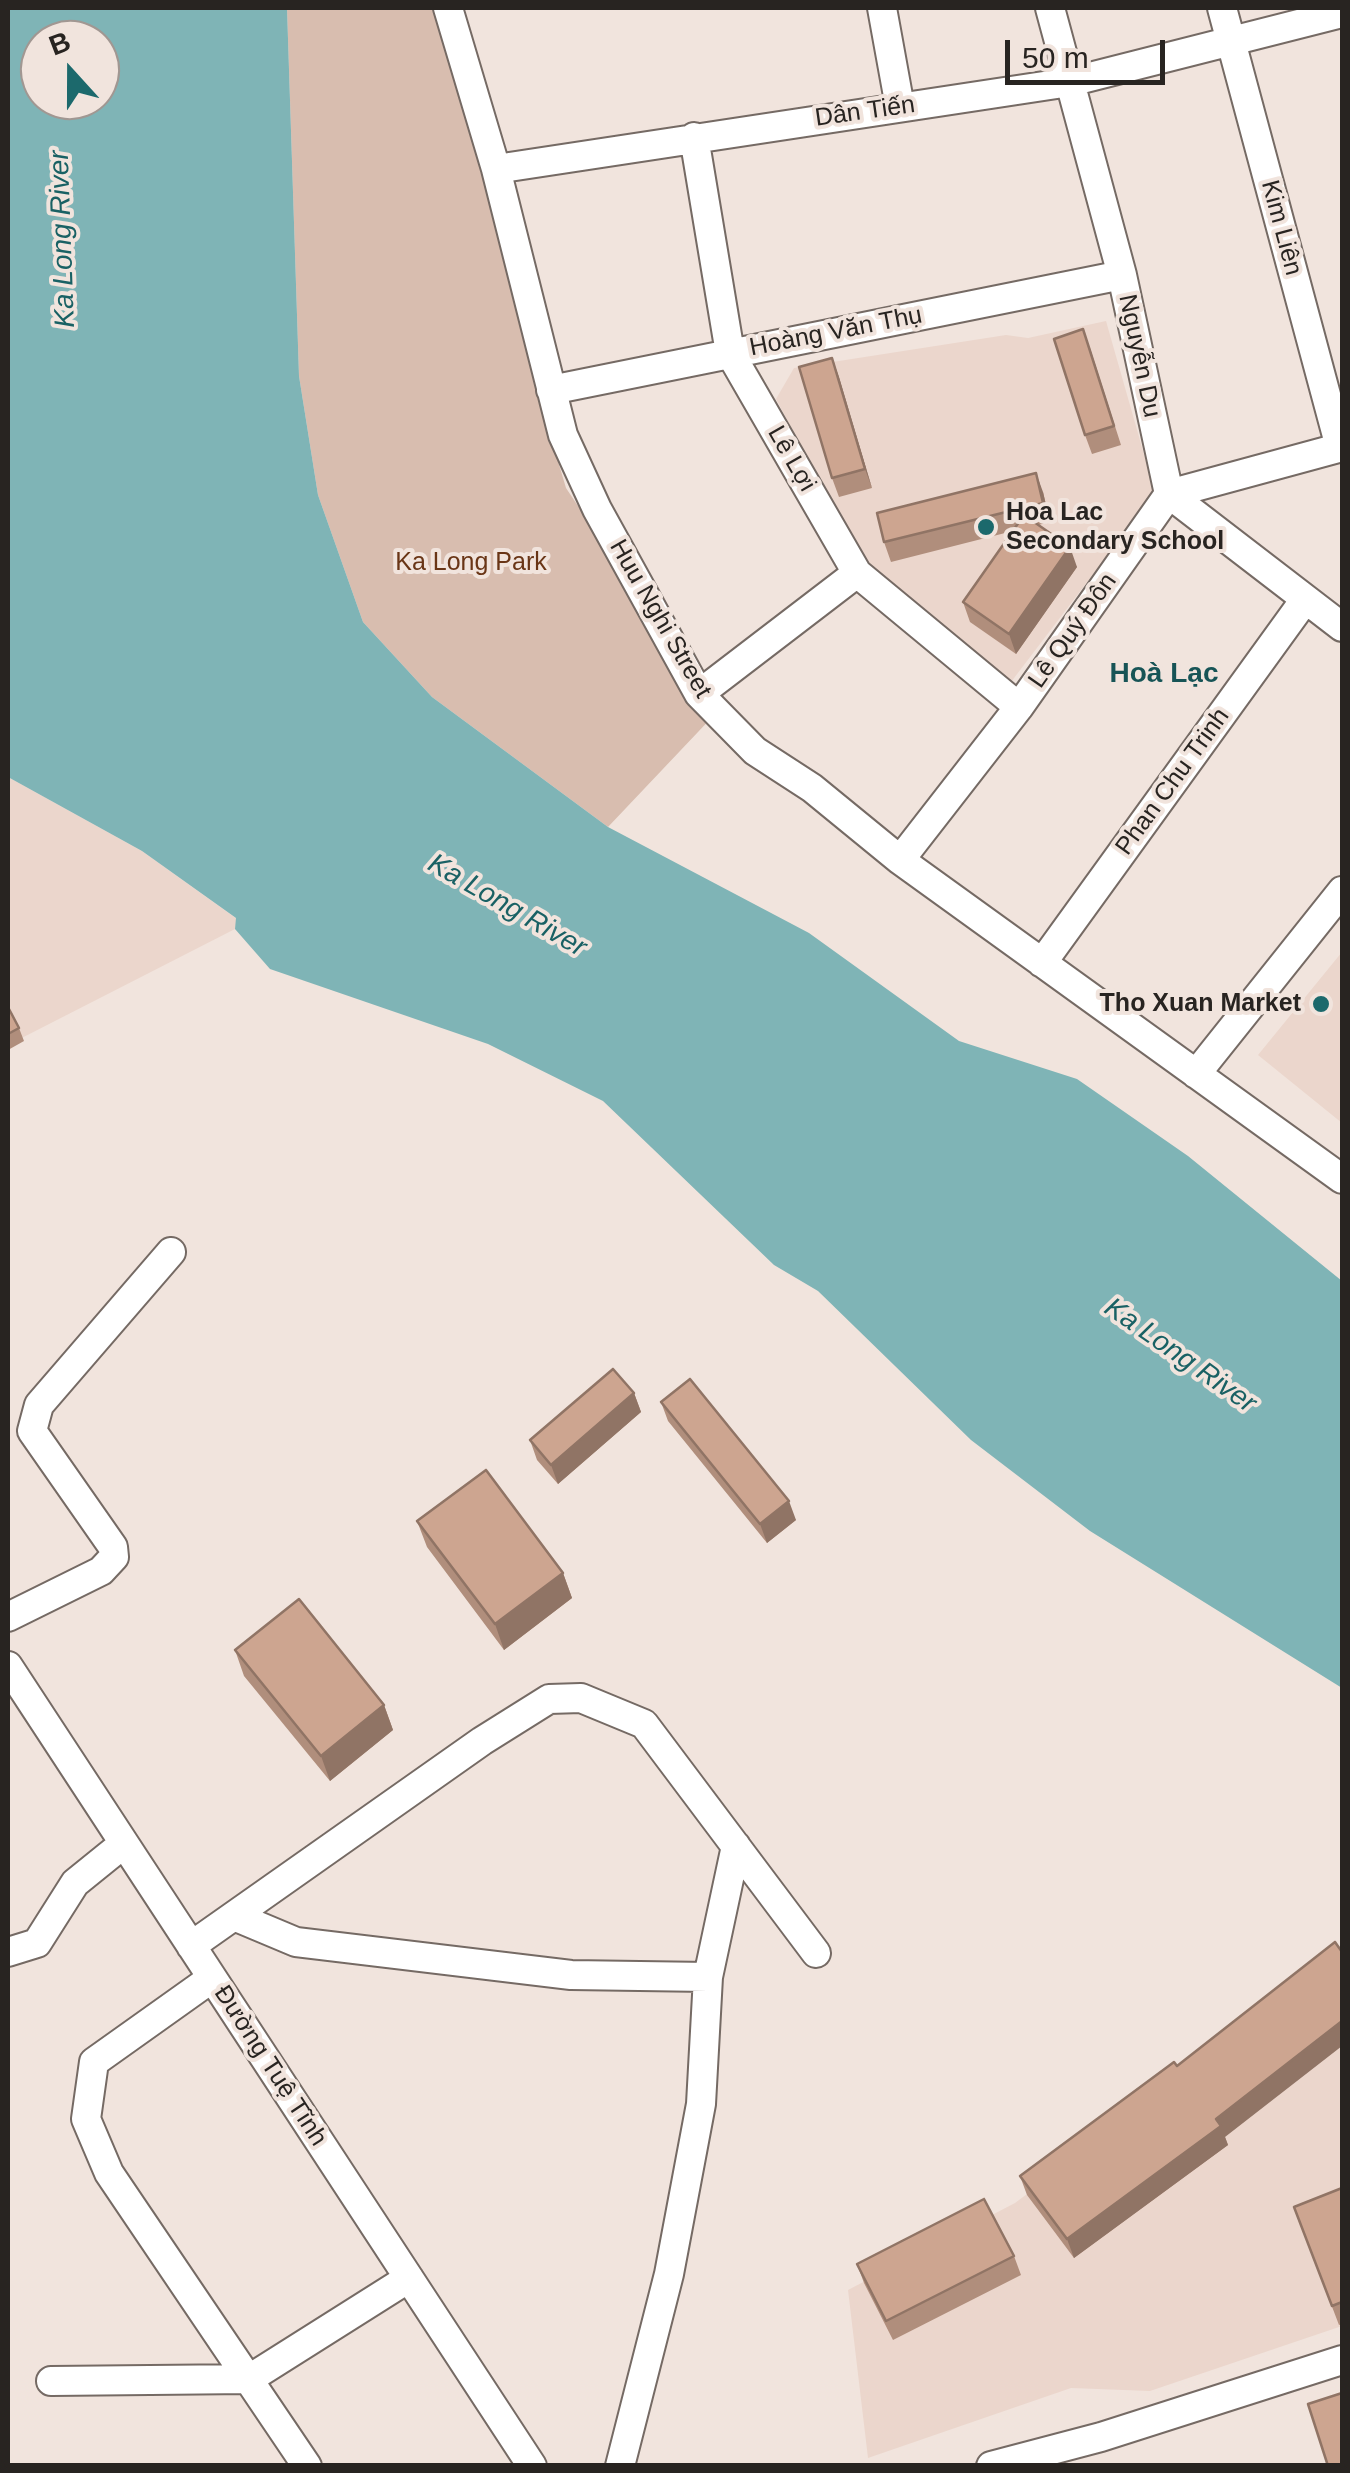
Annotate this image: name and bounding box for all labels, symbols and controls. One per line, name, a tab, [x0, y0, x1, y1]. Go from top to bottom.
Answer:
north arrow	[20, 20, 120, 120]
scale bar	[1010, 20, 1170, 82]
text: B	[45, 25, 75, 61]
text: 50 m	[1022, 41, 1089, 74]
street label: Dân Tiến	[813, 90, 917, 134]
water label: Ka Long River	[43, 150, 83, 328]
street label: Kim Liên	[1254, 177, 1308, 279]
street label: Nguyễn Du	[1111, 292, 1167, 420]
street label: Hoàng Văn Thụ	[747, 301, 925, 363]
street label: Lê Lợi	[760, 421, 822, 497]
place label: Hoa Lac Secondary School	[1006, 498, 1224, 557]
marker: Hoa Lac Secondary School	[975, 516, 997, 538]
street label: Huu Nghi Street	[603, 534, 717, 704]
park label: Ka Long Park	[395, 548, 547, 578]
street label: Lê Quý Đôn	[1022, 568, 1124, 694]
district label: Hoà Lạc	[1110, 657, 1218, 691]
street label: Phan Chu Trinh	[1110, 703, 1236, 861]
water label: Ka Long River	[422, 847, 592, 965]
place label: Tho Xuan Market	[1100, 989, 1301, 1019]
marker: Tho Xuan Market	[1310, 993, 1332, 1015]
water label: Ka Long River	[1098, 1291, 1262, 1421]
street label: Đường Tuệ Tĩnh	[207, 1980, 333, 2152]

